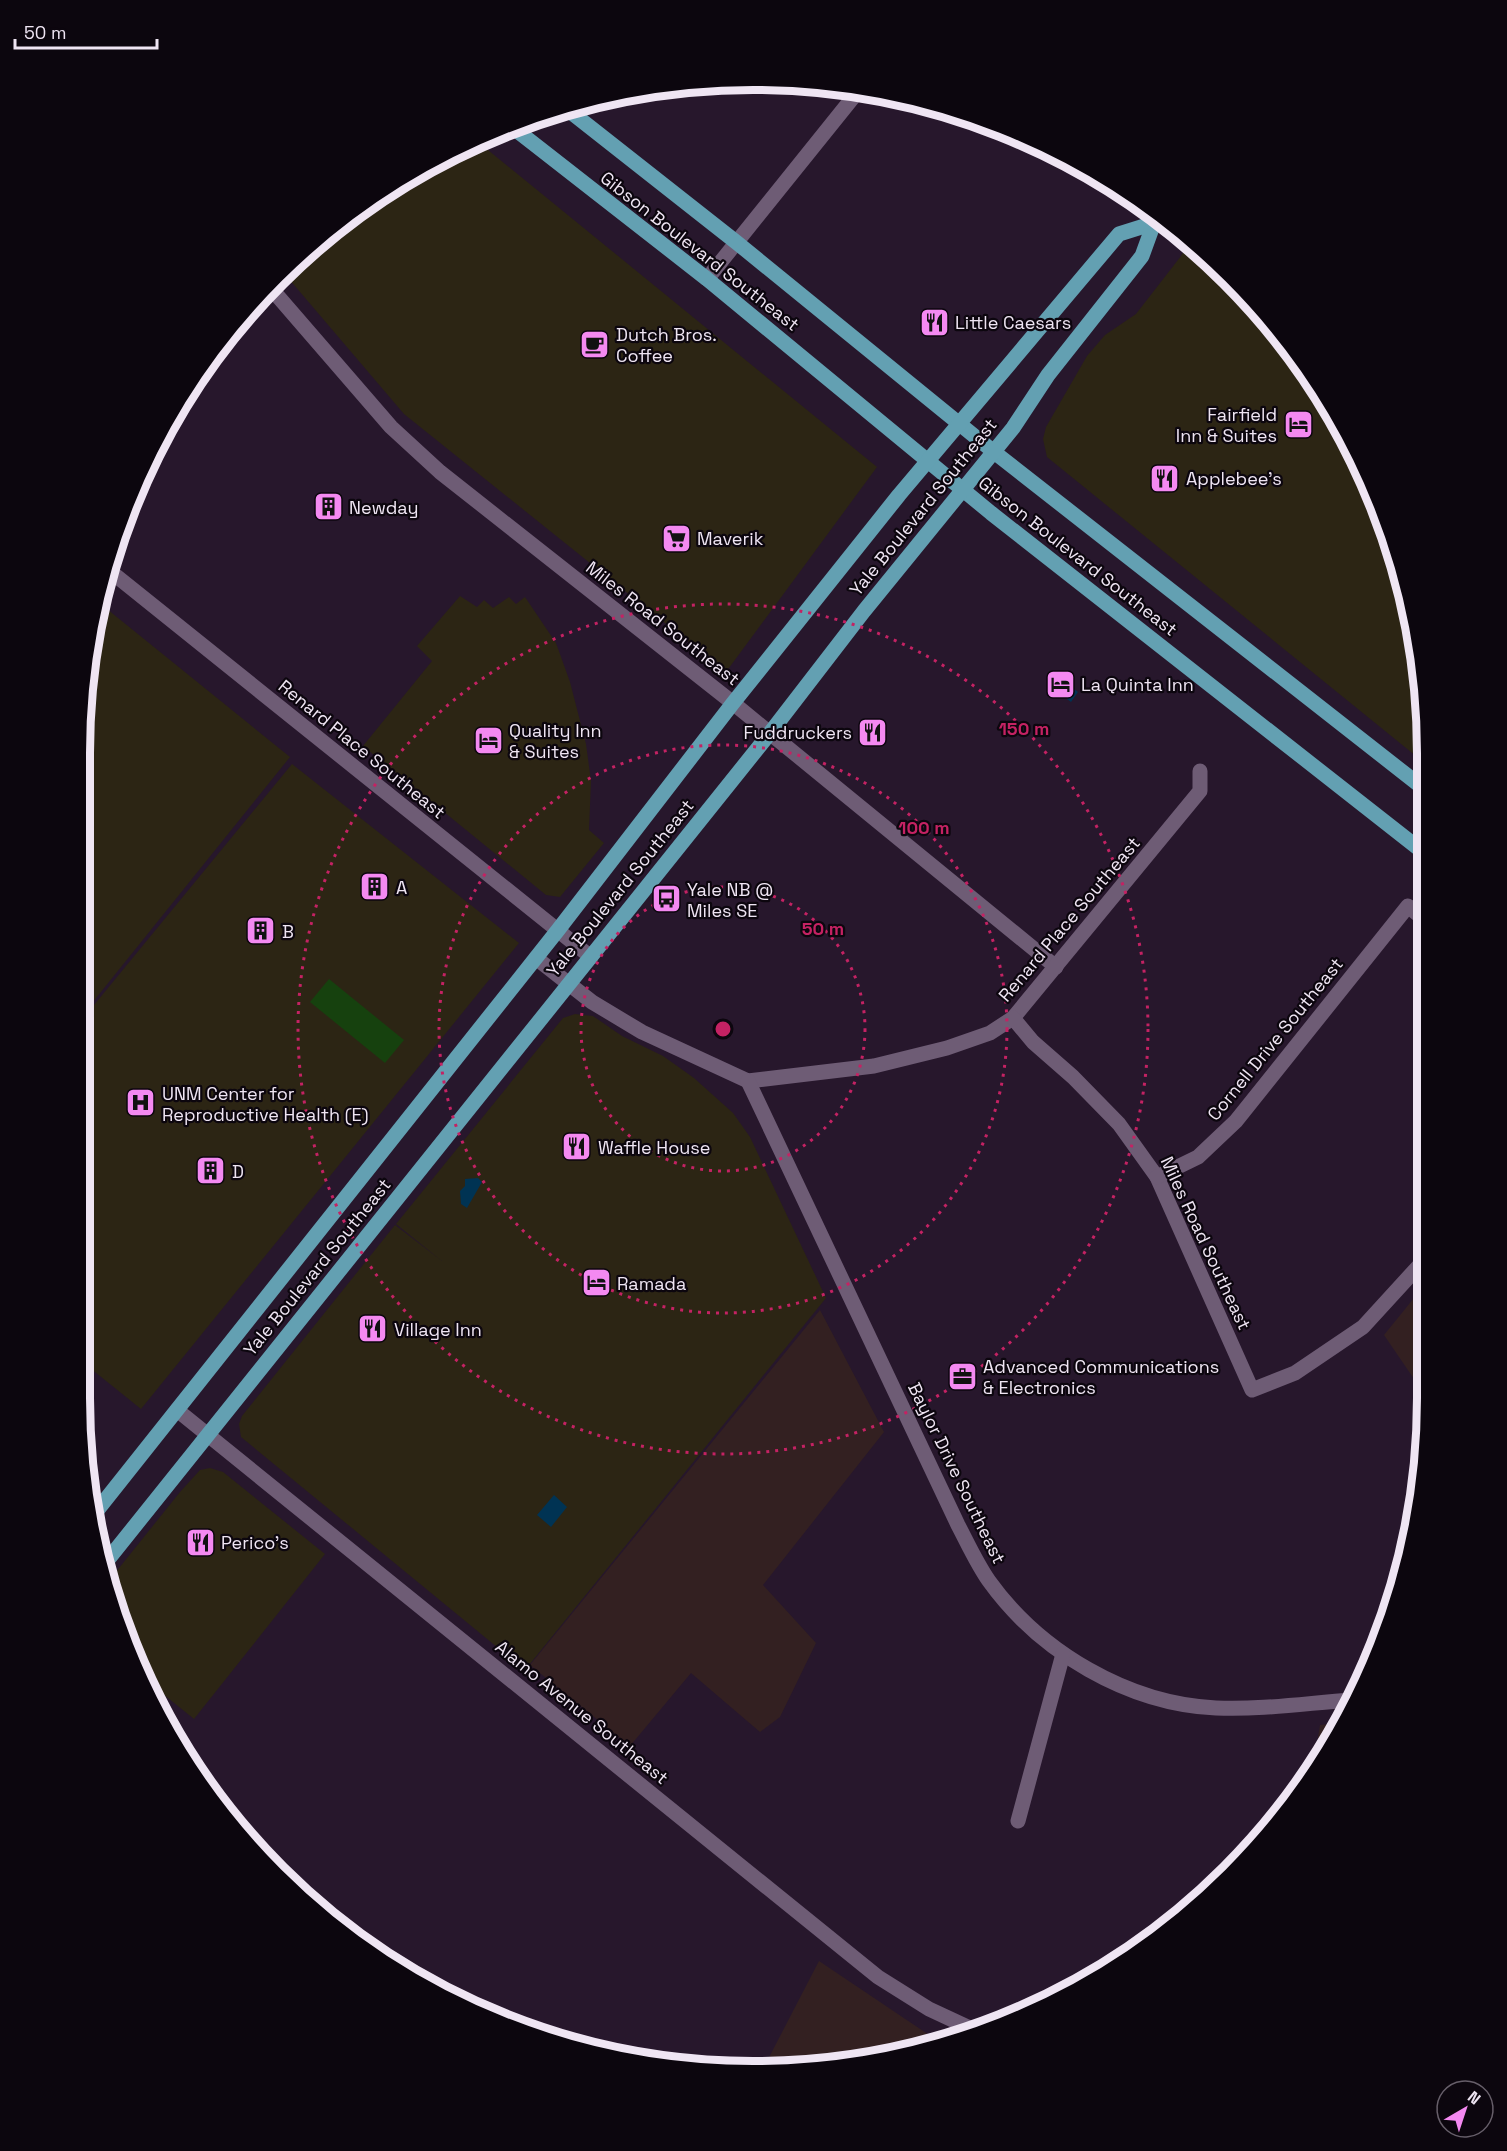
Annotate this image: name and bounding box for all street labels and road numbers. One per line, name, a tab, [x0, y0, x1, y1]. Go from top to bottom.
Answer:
street label: Gibson Boulevard Southeast	[596, 166, 804, 336]
street label: Yale Boulevard Southeast	[844, 414, 1002, 600]
street label: Gibson Boulevard Southeast	[974, 471, 1182, 641]
street label: Miles Road Southeast	[581, 556, 745, 690]
street label: Renard Place Southeast	[274, 674, 450, 824]
street label: Yale Boulevard Southeast	[541, 795, 699, 981]
street label: Renard Place Southeast	[993, 832, 1145, 1006]
street label: Cornell Drive Southeast	[1202, 953, 1348, 1125]
street label: Miles Road Southeast	[1156, 1153, 1256, 1333]
street label: Yale Boulevard Southeast	[238, 1174, 396, 1360]
street label: Baylor Drive Southeast	[903, 1379, 1011, 1567]
street label: Alamo Avenue Southeast	[491, 1635, 673, 1789]

